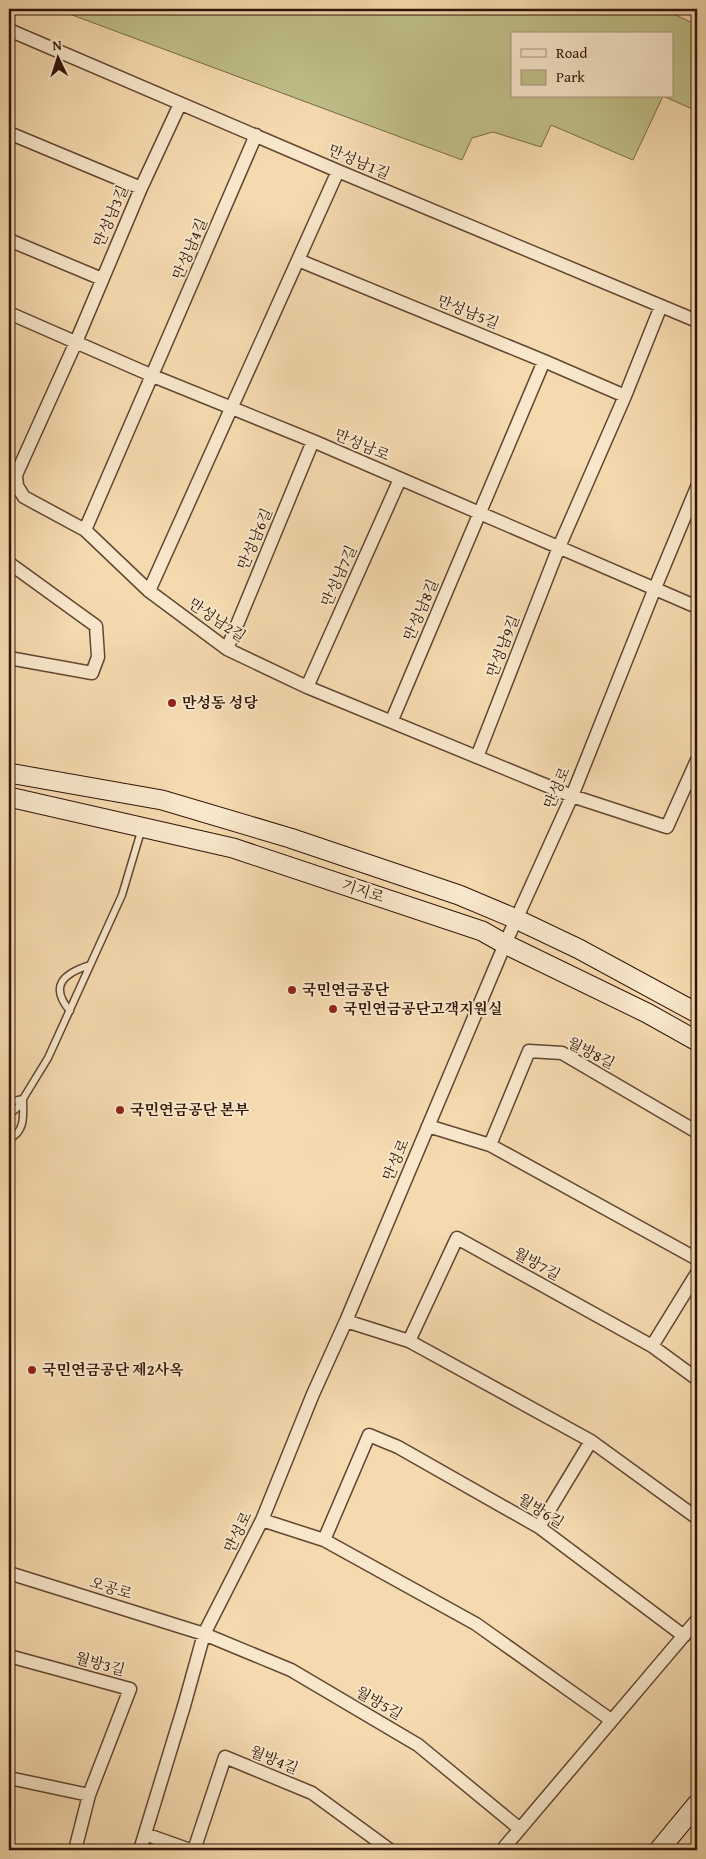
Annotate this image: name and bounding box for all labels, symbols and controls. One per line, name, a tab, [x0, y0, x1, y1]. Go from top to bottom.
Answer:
north arrow	[32, 32, 82, 82]
legend	[511, 32, 674, 98]
text: N	[52, 35, 63, 55]
text: Road	[556, 42, 587, 63]
text: Park	[556, 66, 585, 87]
street label: 만성남1길	[325, 139, 393, 184]
street label: 만성남3길	[88, 182, 133, 250]
street label: 만성남4길	[167, 215, 212, 283]
street label: 만성남5길	[434, 290, 502, 333]
street label: 만성남로	[331, 424, 393, 466]
street label: 만성남6길	[232, 505, 277, 573]
street label: 만성남7길	[316, 542, 361, 610]
street label: 만성남8길	[398, 576, 443, 644]
street label: 만성남2길	[184, 593, 250, 647]
street label: 만성남9길	[481, 612, 524, 680]
place label: 만성동 성당	[182, 692, 258, 713]
marker: 만성동 성당	[166, 697, 178, 709]
street label: 만성로	[538, 763, 575, 812]
street label: 기지로	[339, 874, 388, 907]
place label: 국민연금공단	[302, 979, 389, 1000]
marker: 국민연금공단	[286, 984, 298, 996]
place label: 국민연금공단고객지원실	[343, 998, 502, 1019]
marker: 국민연금공단고객지원실	[327, 1003, 339, 1015]
street label: 월방8길	[564, 1032, 619, 1073]
place label: 국민연금공단 본부	[130, 1099, 250, 1120]
marker: 국민연금공단 본부	[114, 1104, 126, 1116]
street label: 만성로	[377, 1135, 414, 1184]
street label: 월방7길	[510, 1242, 565, 1285]
place label: 국민연금공단 제2사옥	[42, 1359, 184, 1380]
marker: 국민연금공단 제2사옥	[26, 1364, 38, 1376]
street label: 월방6길	[514, 1488, 568, 1533]
street label: 만성로	[219, 1507, 257, 1556]
street label: 오공로	[87, 1571, 135, 1604]
street label: 월방3길	[73, 1647, 127, 1680]
street label: 월방5길	[352, 1681, 406, 1724]
street label: 월방4길	[247, 1740, 302, 1779]

